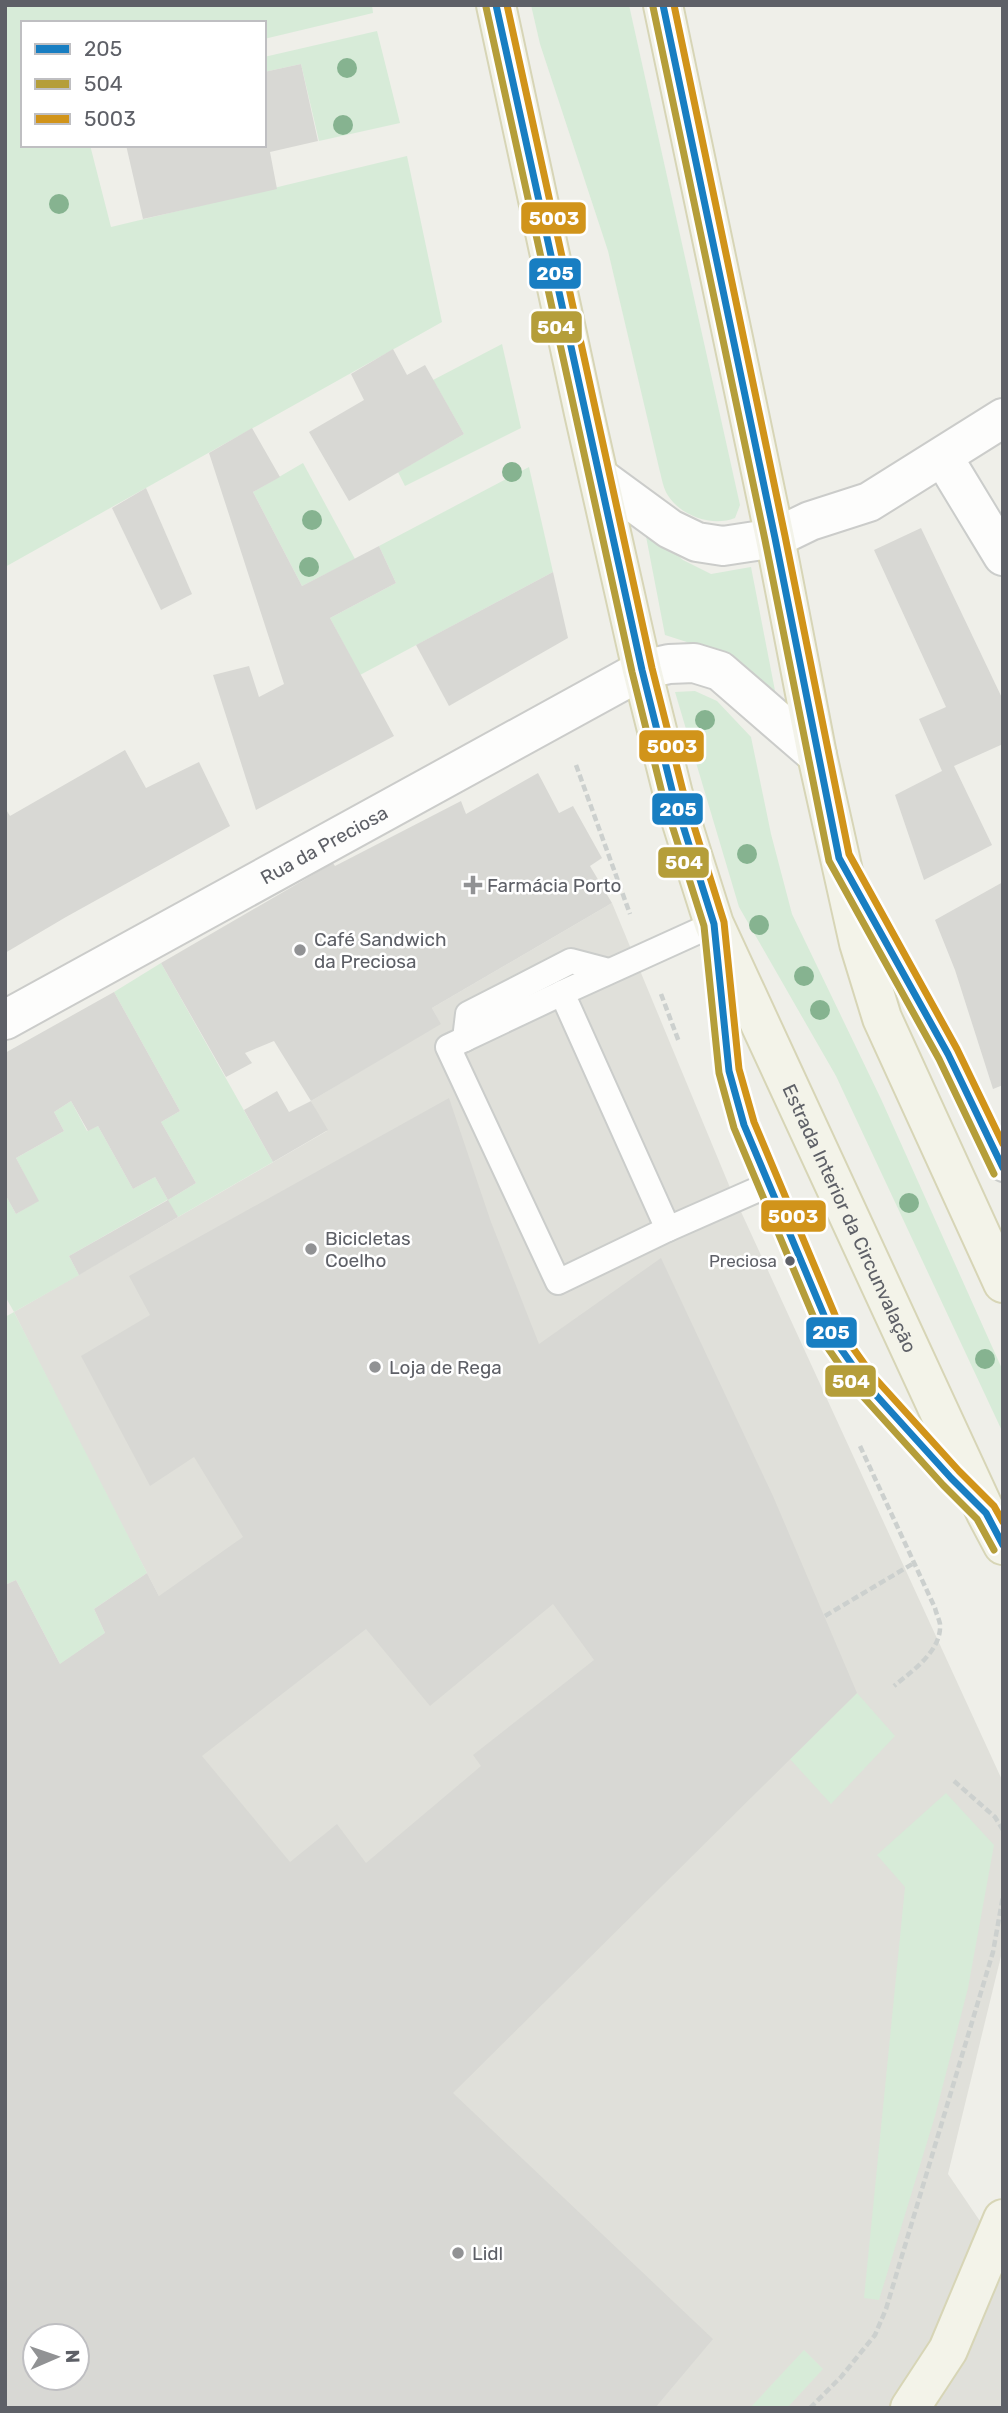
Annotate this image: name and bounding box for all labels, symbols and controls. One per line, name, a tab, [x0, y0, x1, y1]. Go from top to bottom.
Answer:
legend	[21, 21, 266, 147]
text: 205	[84, 36, 122, 61]
text: 504	[84, 71, 123, 96]
text: 5003	[84, 106, 136, 131]
line badge: 5003	[520, 201, 587, 235]
text: 5003	[529, 207, 579, 230]
line badge: 205	[528, 257, 582, 290]
text: 205	[536, 262, 574, 285]
line badge: 504	[530, 310, 583, 344]
text: 504	[537, 316, 575, 339]
line badge: 5003	[638, 729, 705, 763]
text: 5003	[647, 735, 697, 758]
line badge: 205	[651, 792, 704, 826]
text: 205	[659, 798, 697, 821]
street label: Rua da Preciosa	[256, 801, 392, 889]
line badge: 504	[657, 846, 710, 879]
text: 504	[665, 851, 703, 874]
place label: Farmácia Porto	[487, 874, 621, 897]
marker: Farmácia Porto	[465, 877, 481, 893]
place label: Café Sandwich da Preciosa	[314, 928, 447, 973]
marker: Café Sandwich da Preciosa	[292, 942, 308, 958]
street label: Estrada Interior da Circunvalação	[778, 1080, 922, 1356]
line badge: 5003	[760, 1199, 827, 1233]
text: 5003	[768, 1205, 818, 1228]
place label: Bicicletas Coelho	[325, 1227, 411, 1272]
marker: Bicicletas Coelho	[303, 1241, 319, 1257]
place label: Preciosa	[709, 1251, 777, 1271]
marker: Preciosa	[783, 1254, 797, 1268]
line badge: 205	[805, 1316, 858, 1349]
text: 205	[812, 1321, 850, 1344]
place label: Loja de Rega	[389, 1356, 502, 1379]
marker: Loja de Rega	[367, 1359, 383, 1375]
line badge: 504	[824, 1364, 877, 1398]
text: 504	[832, 1370, 870, 1393]
place label: Lidl	[472, 2242, 503, 2265]
marker: Lidl	[450, 2245, 466, 2261]
north arrow	[21, 2322, 91, 2392]
text: N	[61, 2349, 84, 2364]

